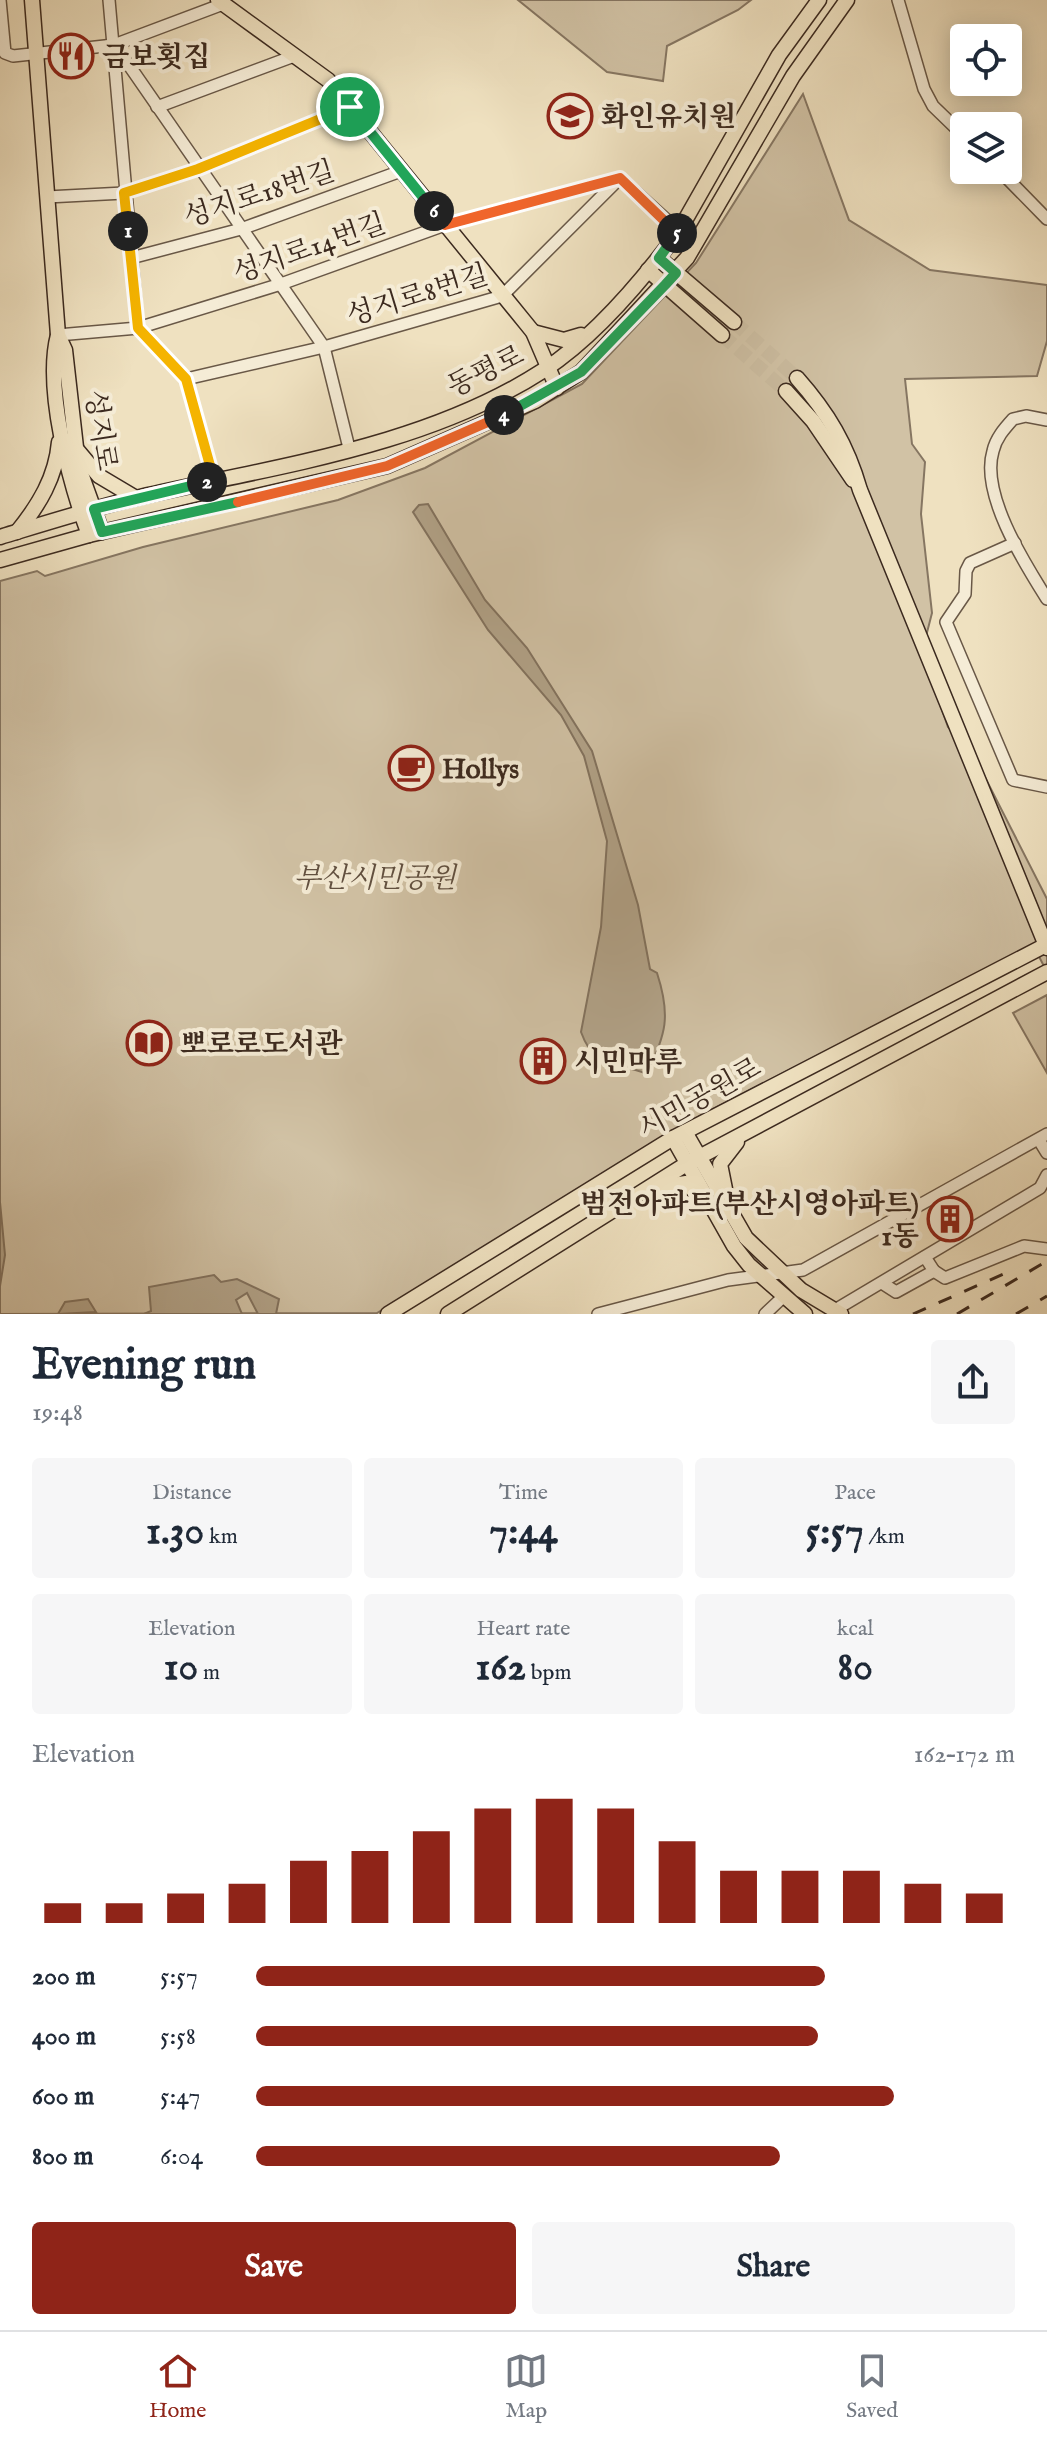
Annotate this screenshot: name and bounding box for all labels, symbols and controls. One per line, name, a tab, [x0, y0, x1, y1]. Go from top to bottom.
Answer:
map controls	[950, 24, 1022, 184]
button: locate	[950, 24, 1022, 96]
restaurant icon: 금보횟집	[47, 32, 95, 80]
place label: 금보횟집	[102, 41, 210, 76]
pin	[316, 73, 384, 141]
icon: arrive	[328, 85, 372, 129]
school or university icon: 화인유치원	[546, 92, 594, 140]
place label: 화인유치원	[601, 101, 736, 136]
button: layers	[950, 112, 1022, 184]
street label: 성지로18번길	[180, 155, 340, 236]
pin: 6	[414, 191, 454, 231]
text: 6	[429, 197, 439, 225]
street label: 성지로14번길	[229, 207, 391, 292]
pin: 1	[108, 211, 148, 251]
pin: 5	[657, 213, 697, 253]
text: 1	[124, 217, 132, 245]
text: 5	[673, 219, 681, 247]
street label: 성지로8번길	[343, 258, 493, 335]
street label: 동평로	[442, 339, 530, 406]
street label: 성지로	[76, 388, 123, 473]
pin: 4	[484, 395, 524, 435]
text: 4	[499, 401, 509, 429]
pin: 2	[187, 462, 227, 502]
text: 2	[202, 468, 212, 496]
cafe icon: Hollys	[387, 744, 435, 792]
place label: Hollys	[442, 753, 519, 788]
park label: 부산시민공원	[294, 862, 458, 897]
library icon: 뽀로로도서관	[125, 1019, 173, 1067]
place label: 뽀로로도서관	[180, 1028, 343, 1063]
building icon: 시민마루	[519, 1037, 567, 1085]
place label: 시민마루	[574, 1046, 682, 1081]
street label: 시민공원로	[633, 1051, 768, 1147]
place label: 범전아파트(부산시영아파트) 1동	[580, 1188, 919, 1255]
building icon: 범전아파트(부산시영아파트) 1동	[926, 1195, 974, 1243]
text: Evening run	[32, 1338, 256, 1394]
button: share	[931, 1340, 1015, 1424]
text: 19:48	[32, 1396, 83, 1429]
text: Distance	[152, 1479, 232, 1507]
text: Time	[499, 1479, 548, 1507]
text: Pace	[834, 1479, 876, 1507]
text: 1.30	[146, 1507, 204, 1558]
text: 7:44	[489, 1507, 558, 1558]
text: 5:57	[805, 1507, 864, 1558]
text: km	[204, 1523, 238, 1551]
text: /km	[864, 1523, 905, 1551]
text: Elevation	[148, 1615, 235, 1643]
text: Heart rate	[477, 1615, 570, 1643]
text: kcal	[837, 1615, 873, 1643]
text: 10	[164, 1643, 198, 1694]
text: 162	[476, 1643, 526, 1694]
text: 80	[837, 1643, 873, 1694]
text: m	[198, 1659, 220, 1687]
text: bpm	[526, 1659, 571, 1687]
text: Elevation	[32, 1738, 135, 1771]
text: 162–172 m	[914, 1738, 1015, 1771]
text: 200 m	[32, 1960, 96, 1993]
text: 5:57	[160, 1960, 198, 1993]
text: 400 m	[32, 2020, 96, 2053]
text: 5:58	[160, 2020, 196, 2053]
text: 600 m	[32, 2080, 94, 2113]
text: 5:47	[160, 2080, 200, 2113]
text: 800 m	[32, 2140, 94, 2173]
text: 6:04	[160, 2140, 203, 2173]
button: Save	[32, 2222, 516, 2314]
button: Share	[532, 2222, 1015, 2314]
tab: Home	[149, 2349, 206, 2425]
tab: Map	[504, 2349, 548, 2425]
tab: Saved	[846, 2349, 898, 2425]

